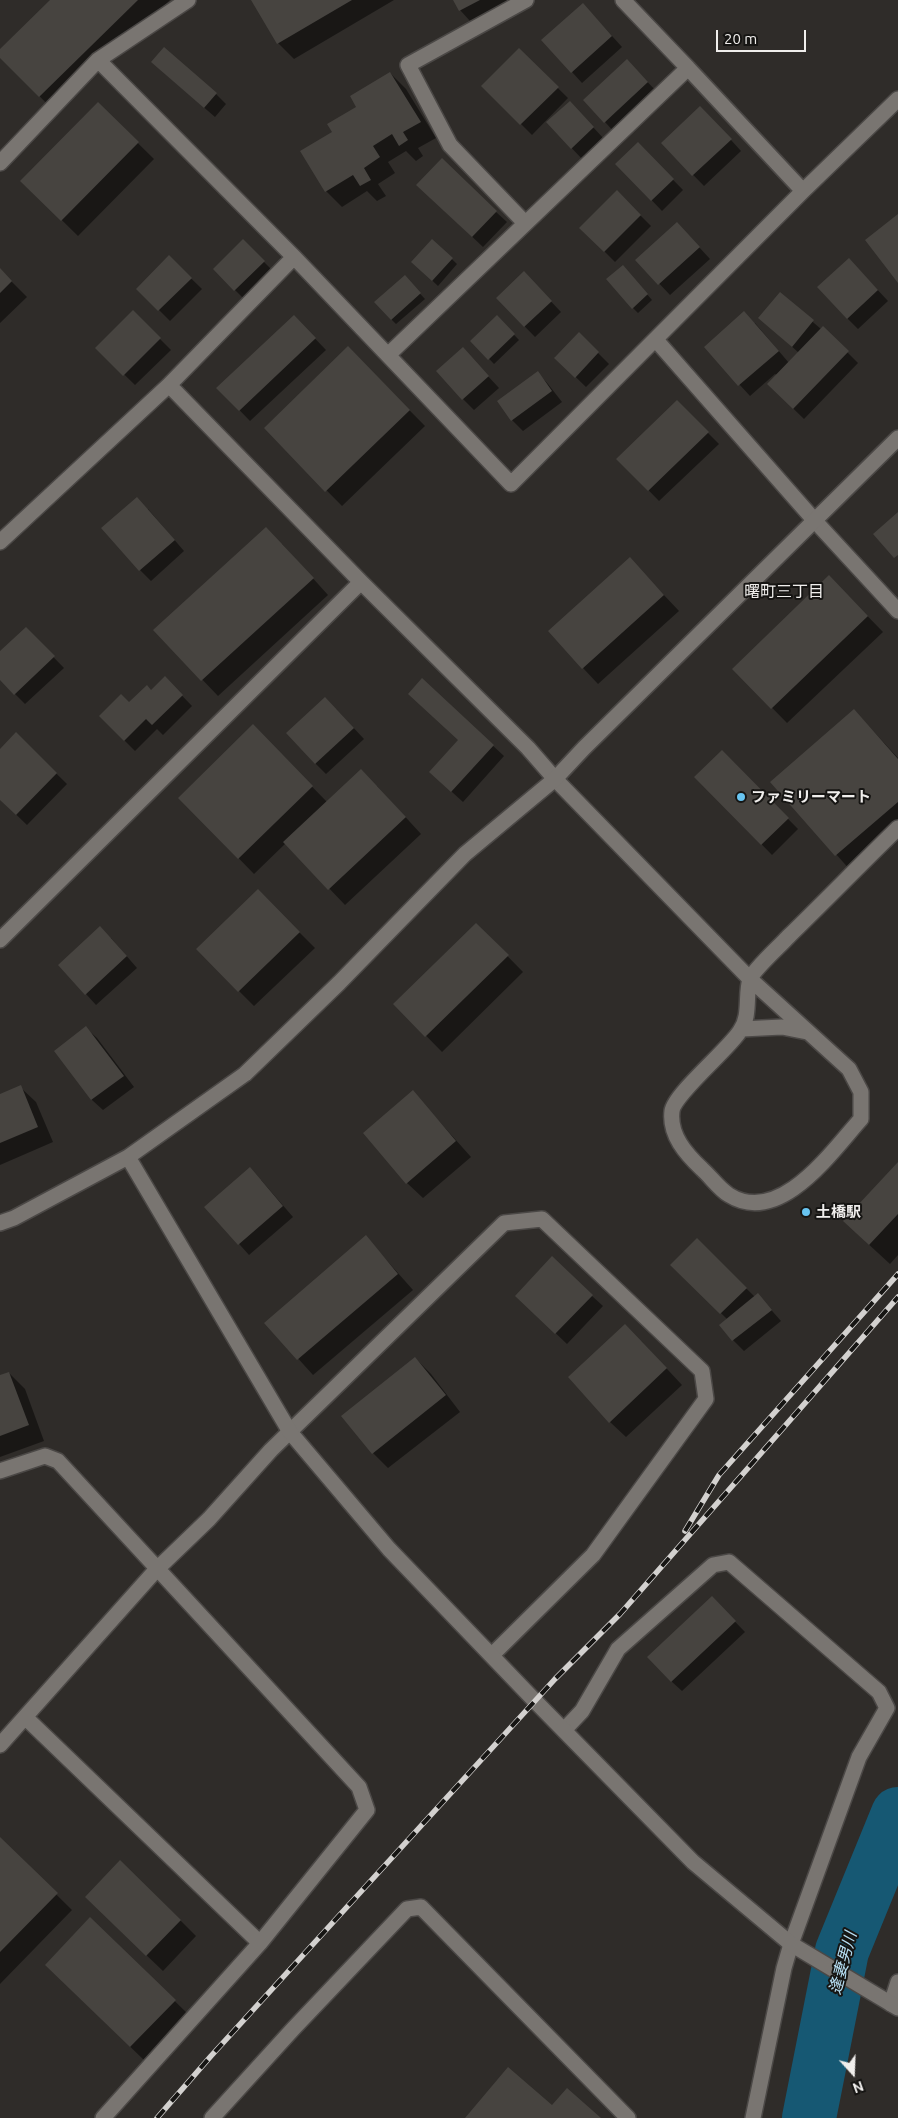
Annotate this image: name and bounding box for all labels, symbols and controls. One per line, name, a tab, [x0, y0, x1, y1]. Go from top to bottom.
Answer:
scale bar	[718, 20, 808, 52]
text: 20 m	[724, 30, 757, 47]
district label: 曙町三丁目	[744, 582, 824, 602]
place label: ファミリーマート	[751, 788, 871, 806]
marker: ファミリーマート	[735, 791, 747, 803]
place label: 土橋駅	[816, 1203, 861, 1221]
marker: 土橋駅	[800, 1206, 812, 1218]
water label: 逢妻男川	[825, 1930, 861, 1996]
north arrow	[828, 2048, 878, 2098]
text: N	[850, 2078, 866, 2096]

